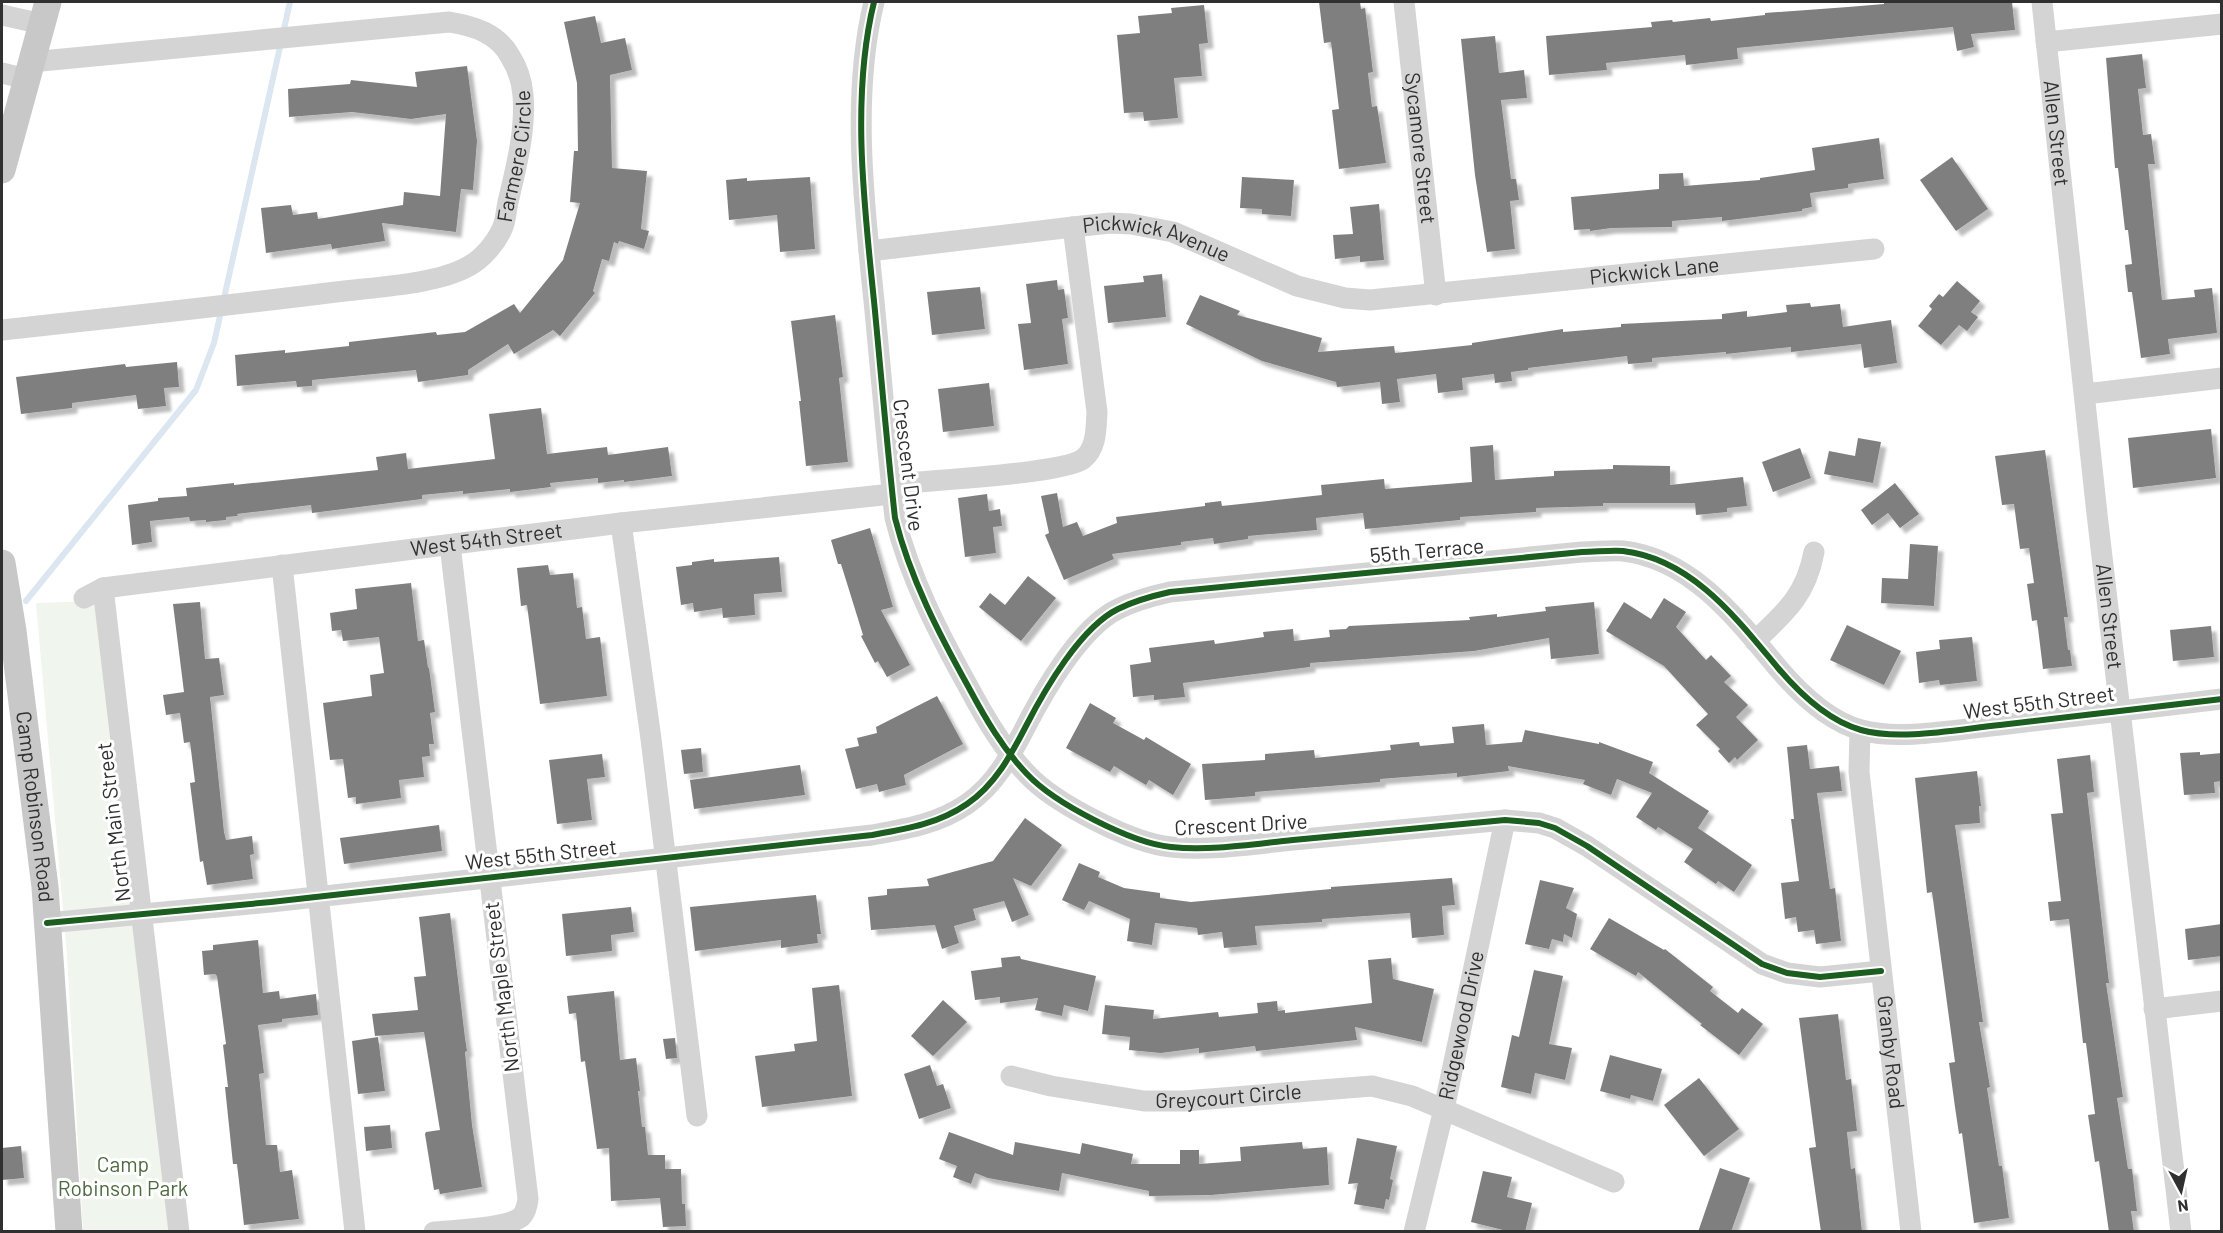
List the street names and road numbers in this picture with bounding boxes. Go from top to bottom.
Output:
street label: Sycamore Street [1401,71,1442,225]
street label: Allen Street [2039,79,2076,187]
street label: Farmere Circle [491,89,535,224]
street label: Pickwick Avenue [1081,209,1234,266]
street label: Pickwick Lane [1588,251,1720,289]
street label: Crescent Drive [889,397,930,533]
street label: West 54th Street [409,516,564,560]
street label: 55th Terrace [1369,532,1485,567]
street label: Allen Street [2092,562,2129,671]
street label: West 55th Street [1962,680,2116,723]
street label: Camp Robinson Road [12,710,60,903]
street label: North Main Street [90,741,135,903]
street label: Crescent Drive [1174,808,1308,839]
street label: West 55th Street [464,833,618,874]
street label: North Maple Street [478,900,523,1074]
street label: Ridgewood Drive [1432,948,1488,1102]
street label: Granby Road [1873,994,1911,1110]
street label: Greycourt Circle [1155,1078,1302,1112]

